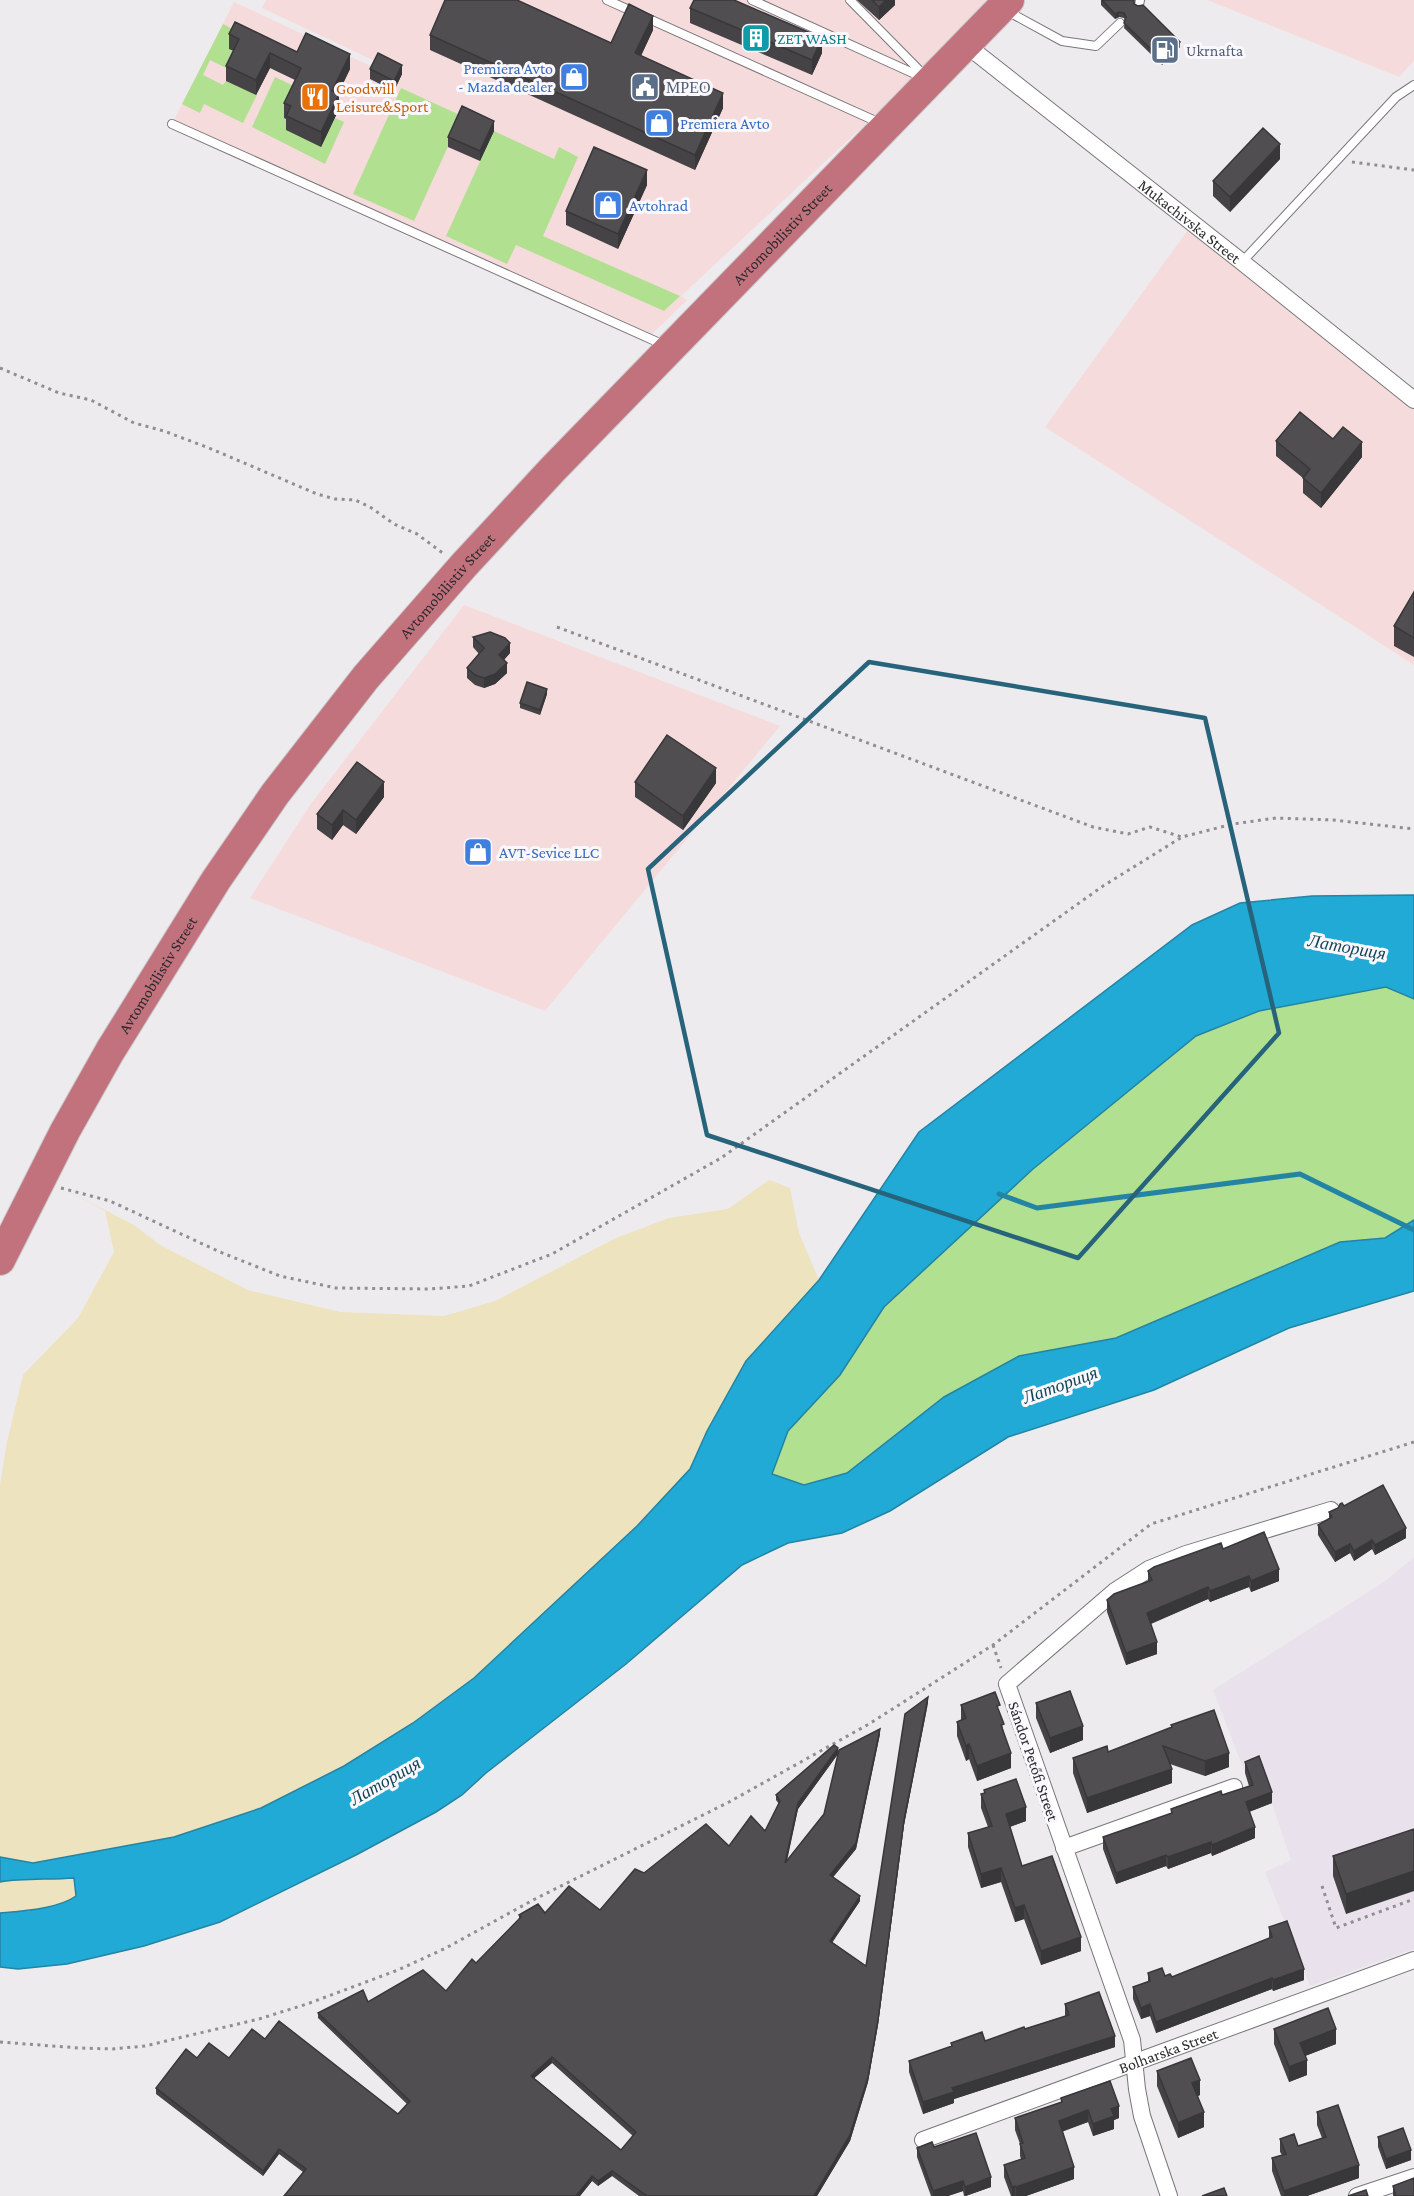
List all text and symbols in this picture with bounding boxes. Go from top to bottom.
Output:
building icon: ZET WASH [740,22,772,54]
place label: ZET WASH [777,30,847,47]
fuel station icon: Ukrnafta [1149,34,1181,66]
place label: Ukrnafta [1186,42,1244,59]
place label: Premiera Avto - Mazda dealer [458,60,553,95]
shop icon: Premiera Avto - Mazda dealer [558,61,590,93]
public building icon: МРЕО [629,71,661,103]
place label: МРЕО [666,79,710,96]
place label: Goodwill Leisure&Sport [336,80,429,116]
restaurant icon: Goodwill Leisure&Sport [299,81,331,113]
shop icon: Premiera Avto [643,107,675,139]
place label: Premiera Avto [680,115,770,132]
street label: Mukachivska Street [1135,176,1244,267]
street label: Avtomobilistiv Street [729,179,836,288]
shop icon: Avtohrad [592,189,624,221]
place label: Avtohrad [629,197,689,214]
street label: Avtomobilistiv Street [396,529,499,642]
shop icon: AVT-Sevice LLC [462,836,494,868]
place label: AVT-Sevice LLC [499,844,599,861]
street label: Avtomobilistiv Street [115,913,201,1037]
water label: Латориця [1306,930,1387,964]
water label: Латориця [1019,1362,1100,1408]
street label: Sándor Petőfi Street [1005,1699,1062,1824]
water label: Латориця [345,1753,424,1810]
street label: Bolharska Street [1116,2024,1221,2077]

